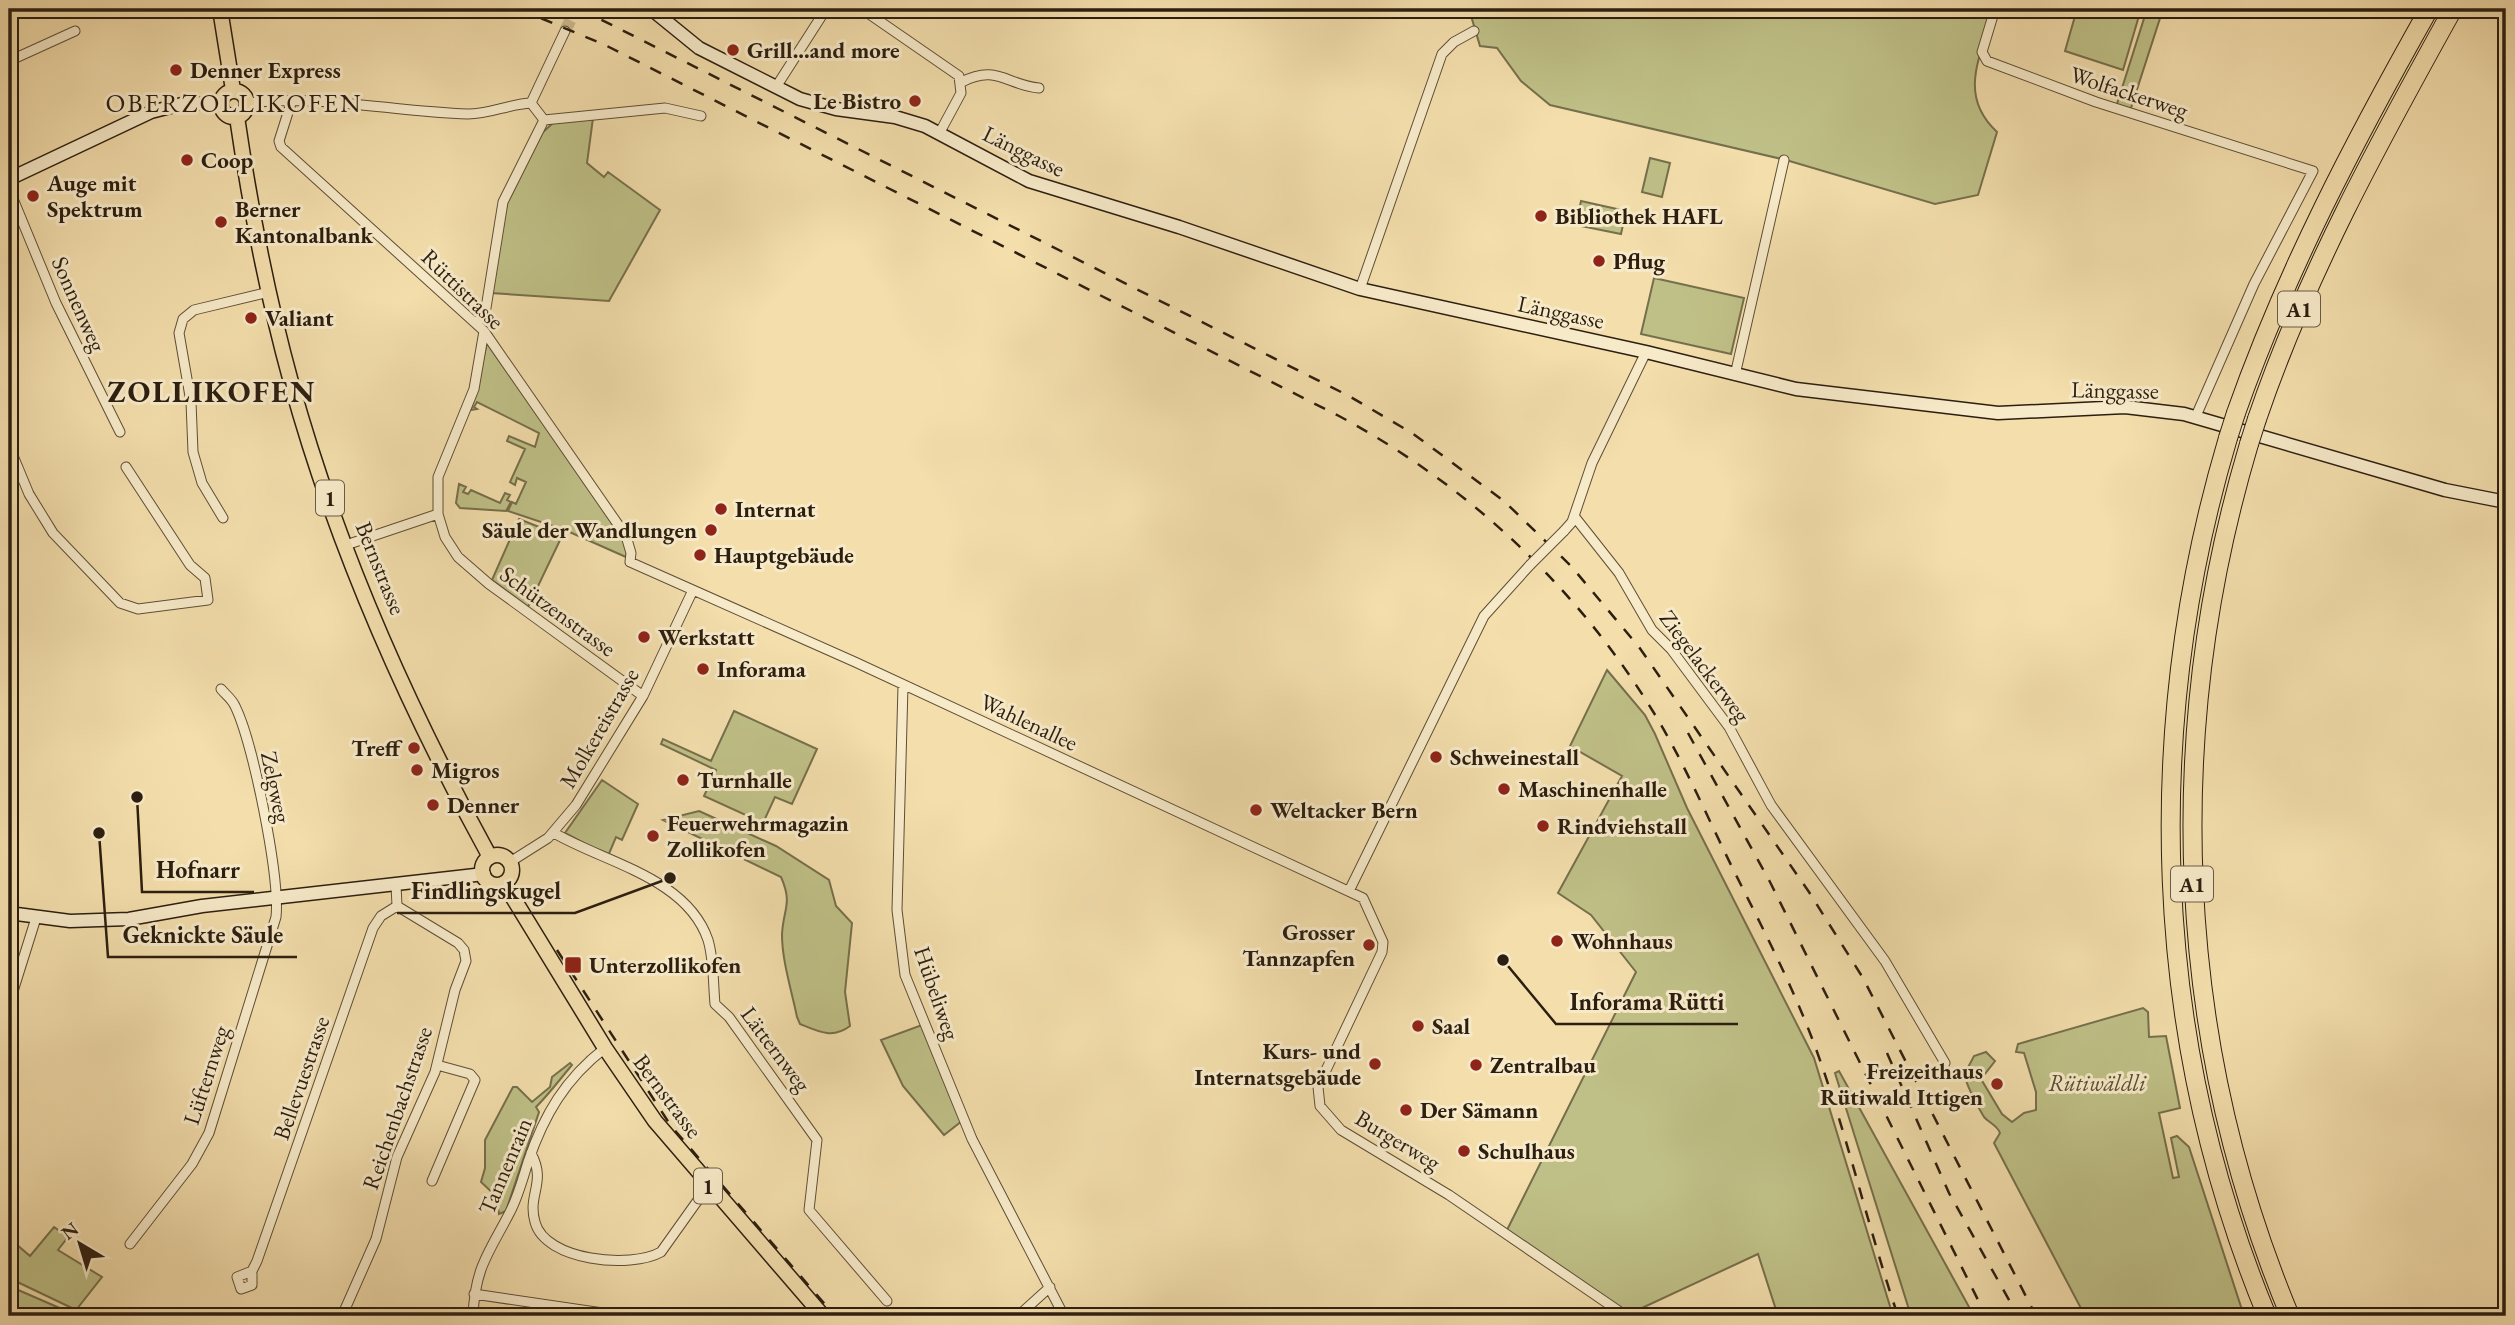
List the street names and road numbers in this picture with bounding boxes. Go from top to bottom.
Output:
street label: Wolfackerweg [2066,59,2193,125]
street label: Länggasse [978,118,1070,184]
street label: Rüttistrasse [415,242,511,336]
street label: Sonnenweg [45,252,114,357]
street label: Länggasse [1515,288,1607,336]
road number: A1 [2278,292,2320,326]
street label: Länggasse [2071,374,2159,406]
road number: 1 [316,480,344,516]
street label: Bernstrasse [349,517,413,619]
street label: Schützenstrasse [494,559,622,663]
street label: Ziegelackerweg [1653,604,1758,729]
street label: Molkereistrasse [552,662,646,794]
street label: Wahlenallee [975,686,1083,758]
street label: Zelgweg [254,748,298,827]
road number: A1 [2171,866,2213,902]
street label: Hübeliweg [907,942,967,1045]
street label: Lätternweg [734,1000,818,1099]
street label: Bellevuestrasse [266,1012,336,1144]
street label: Lüfternweg [176,1021,236,1128]
street label: Reichenbachstrasse [355,1023,439,1193]
street label: Bernstrasse [627,1048,709,1144]
street label: Burgerweg [1350,1103,1447,1178]
street label: Tannenrain [471,1113,539,1219]
road number: 1 [694,1168,722,1204]

